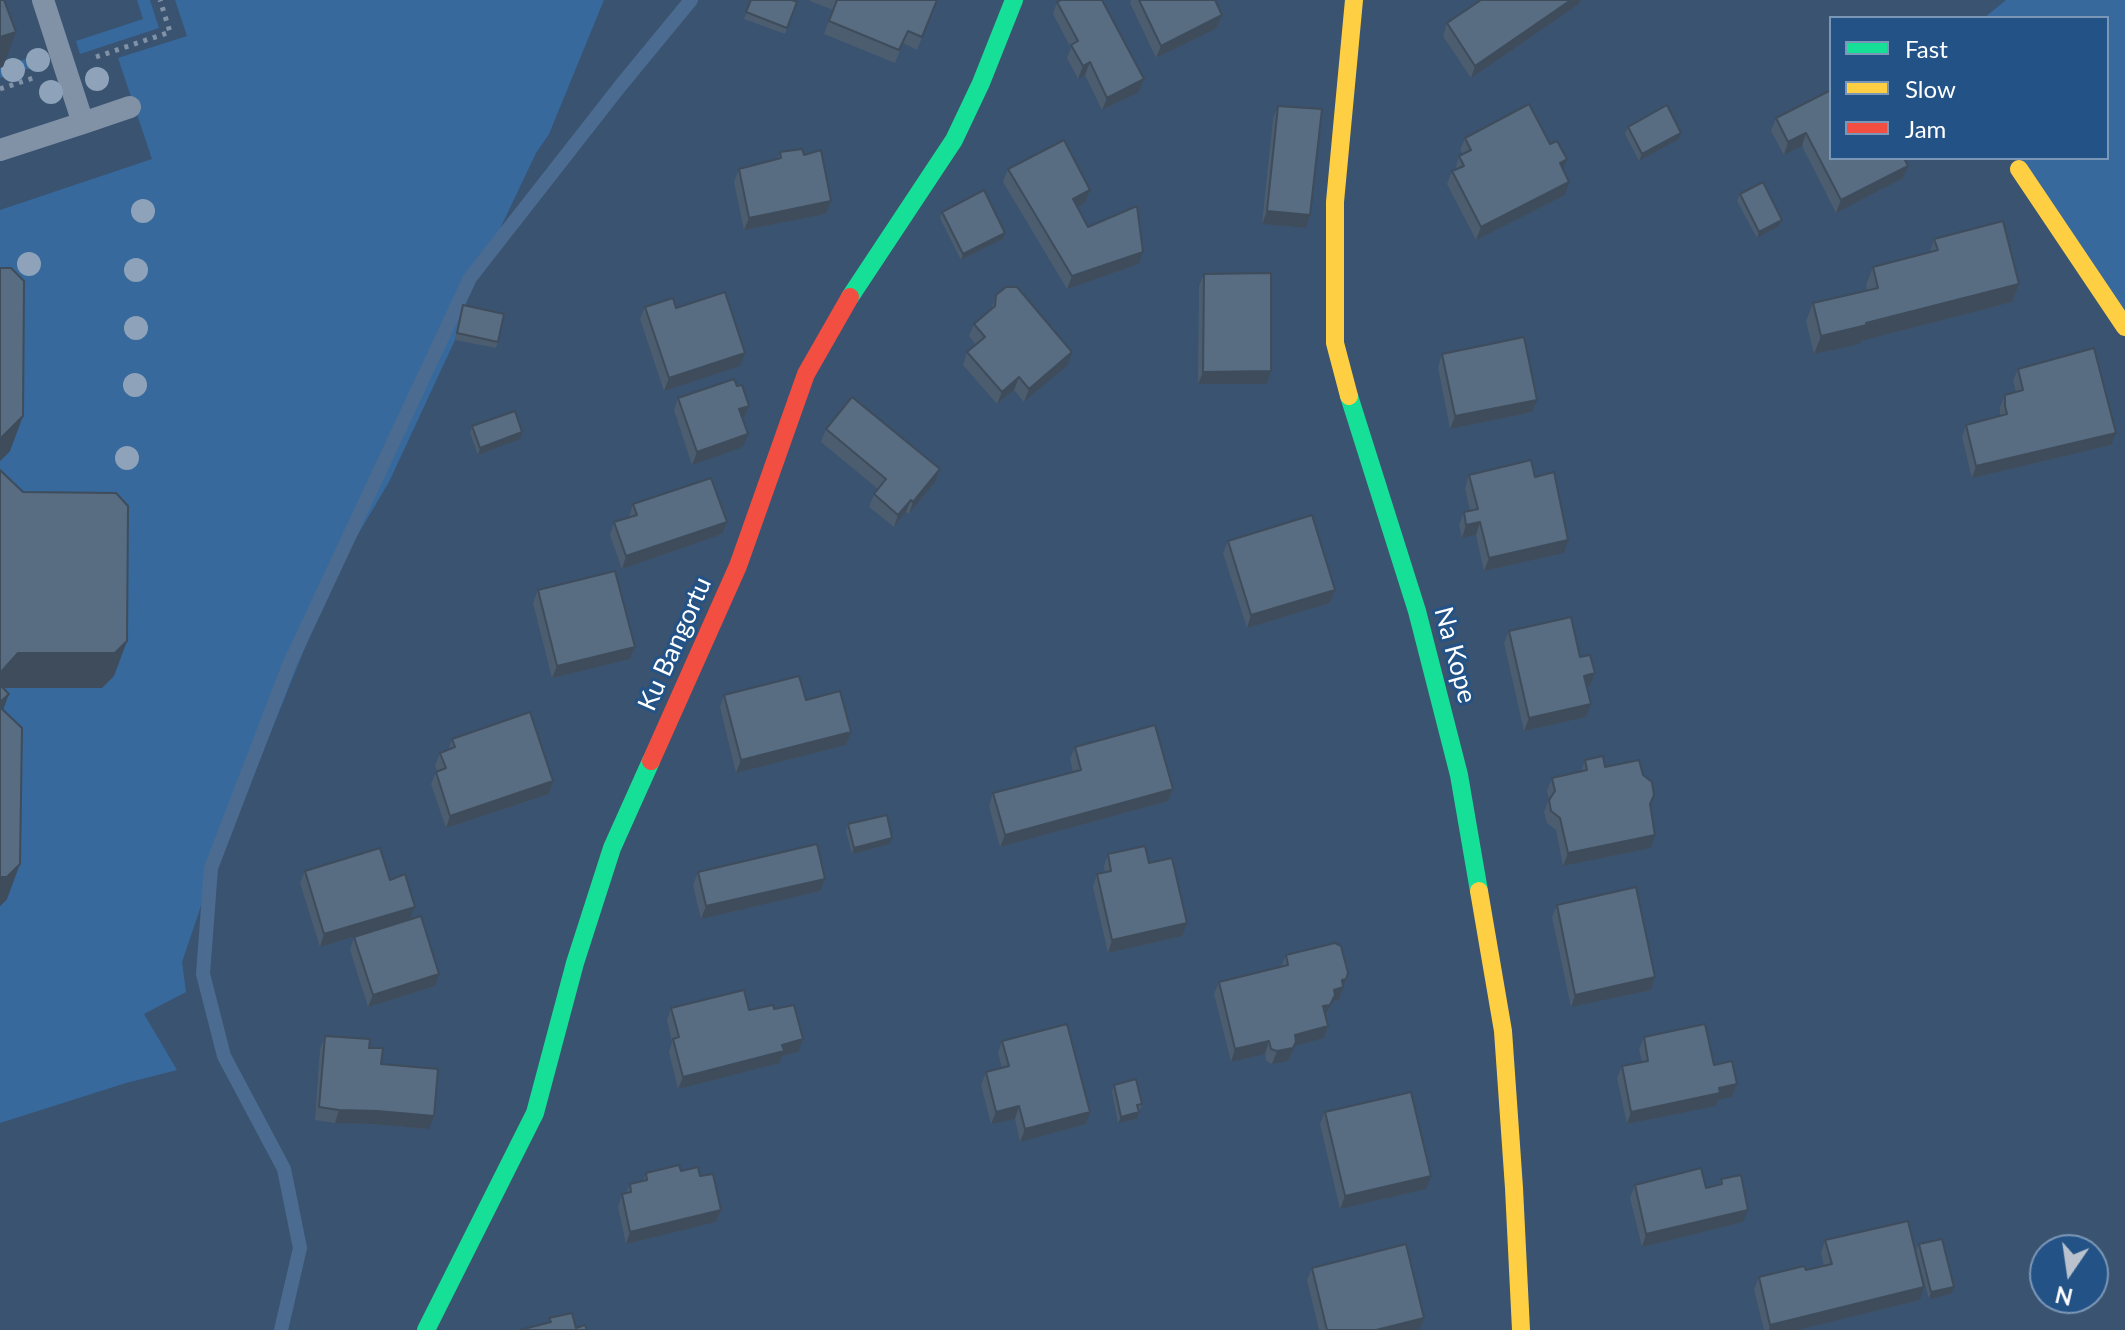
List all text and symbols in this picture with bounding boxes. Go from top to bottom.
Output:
legend [1829,16,2109,160]
text: Fast [1905,34,1948,63]
text: Slow [1905,74,1956,103]
text: Jam [1905,114,1946,143]
street label: Ku Bangortu [632,572,718,716]
street label: Na Kope [1427,603,1483,707]
north arrow [2029,1234,2109,1314]
text: N [2053,1281,2075,1311]

